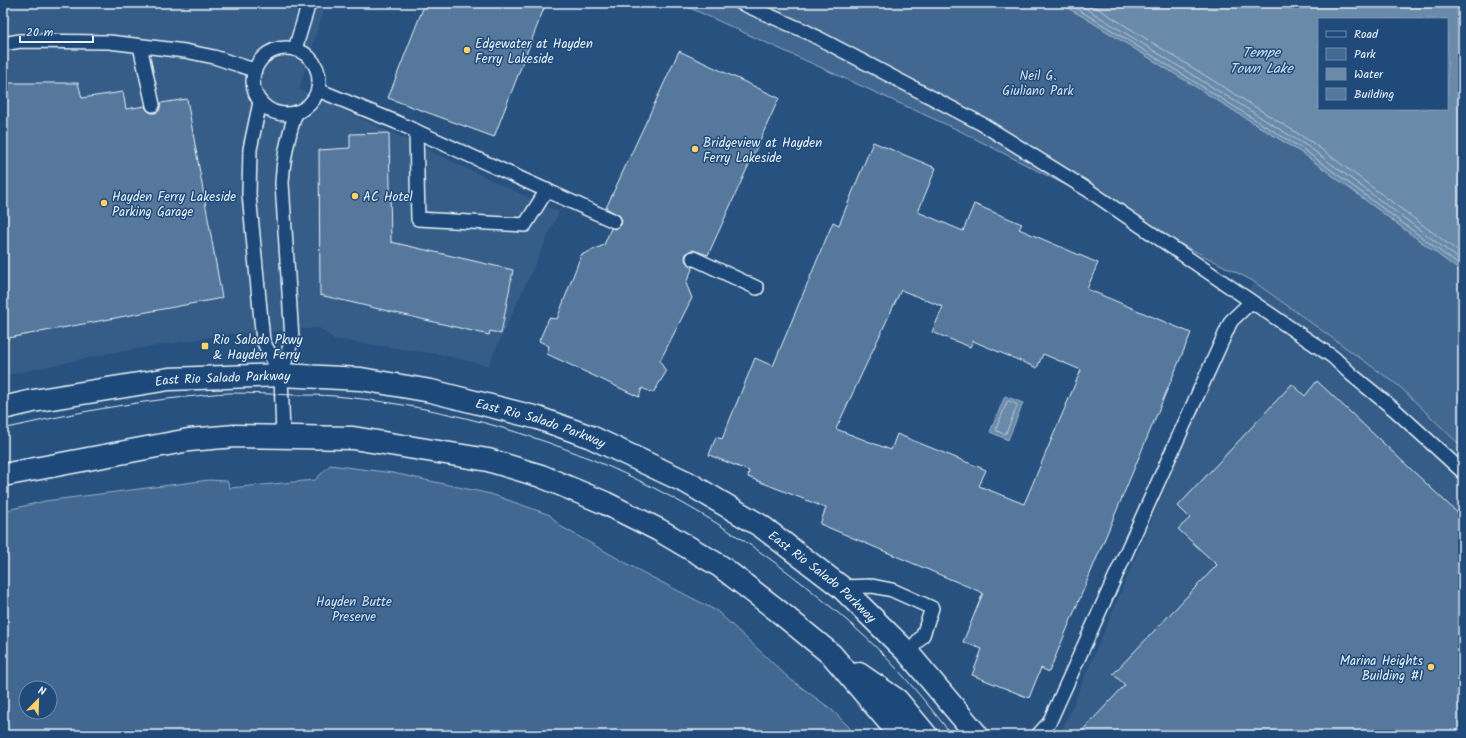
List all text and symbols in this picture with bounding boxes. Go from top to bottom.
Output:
scale bar [20,18,93,44]
legend [1318,18,1448,110]
text: 20 m [26,23,54,42]
text: Road [1354,25,1379,44]
place label: Edgewater at Hayden Ferry Lakeside [475,34,593,70]
water label: Tempe Town Lake [1229,42,1294,80]
marker: Edgewater at Hayden Ferry Lakeside [462,45,472,55]
text: Park [1354,45,1376,64]
text: Water [1354,65,1384,84]
park label: Neil G. Giuliano Park [1002,66,1075,102]
text: Building [1354,85,1394,104]
place label: Bridgeview at Hayden Ferry Lakeside [703,133,822,169]
marker: Bridgeview at Hayden Ferry Lakeside [690,144,700,154]
place label: Hayden Ferry Lakeside Parking Garage [112,187,236,223]
place label: AC Hotel [363,187,413,208]
marker: AC Hotel [350,191,360,201]
marker: Hayden Ferry Lakeside Parking Garage [99,198,109,208]
place label: Rio Salado Pkwy & Hayden Ferry [213,330,304,366]
marker: Rio Salado Pkwy & Hayden Ferry [200,341,210,351]
street label: East Rio Salado Parkway [153,366,292,393]
street label: East Rio Salado Parkway [473,394,610,455]
street label: East Rio Salado Parkway [763,526,881,629]
park label: Hayden Butte Preserve [316,592,392,628]
place label: Marina Heights Building #1 [1340,651,1423,687]
marker: Marina Heights Building #1 [1426,662,1436,672]
north arrow [18,680,58,720]
text: N [35,682,48,701]

